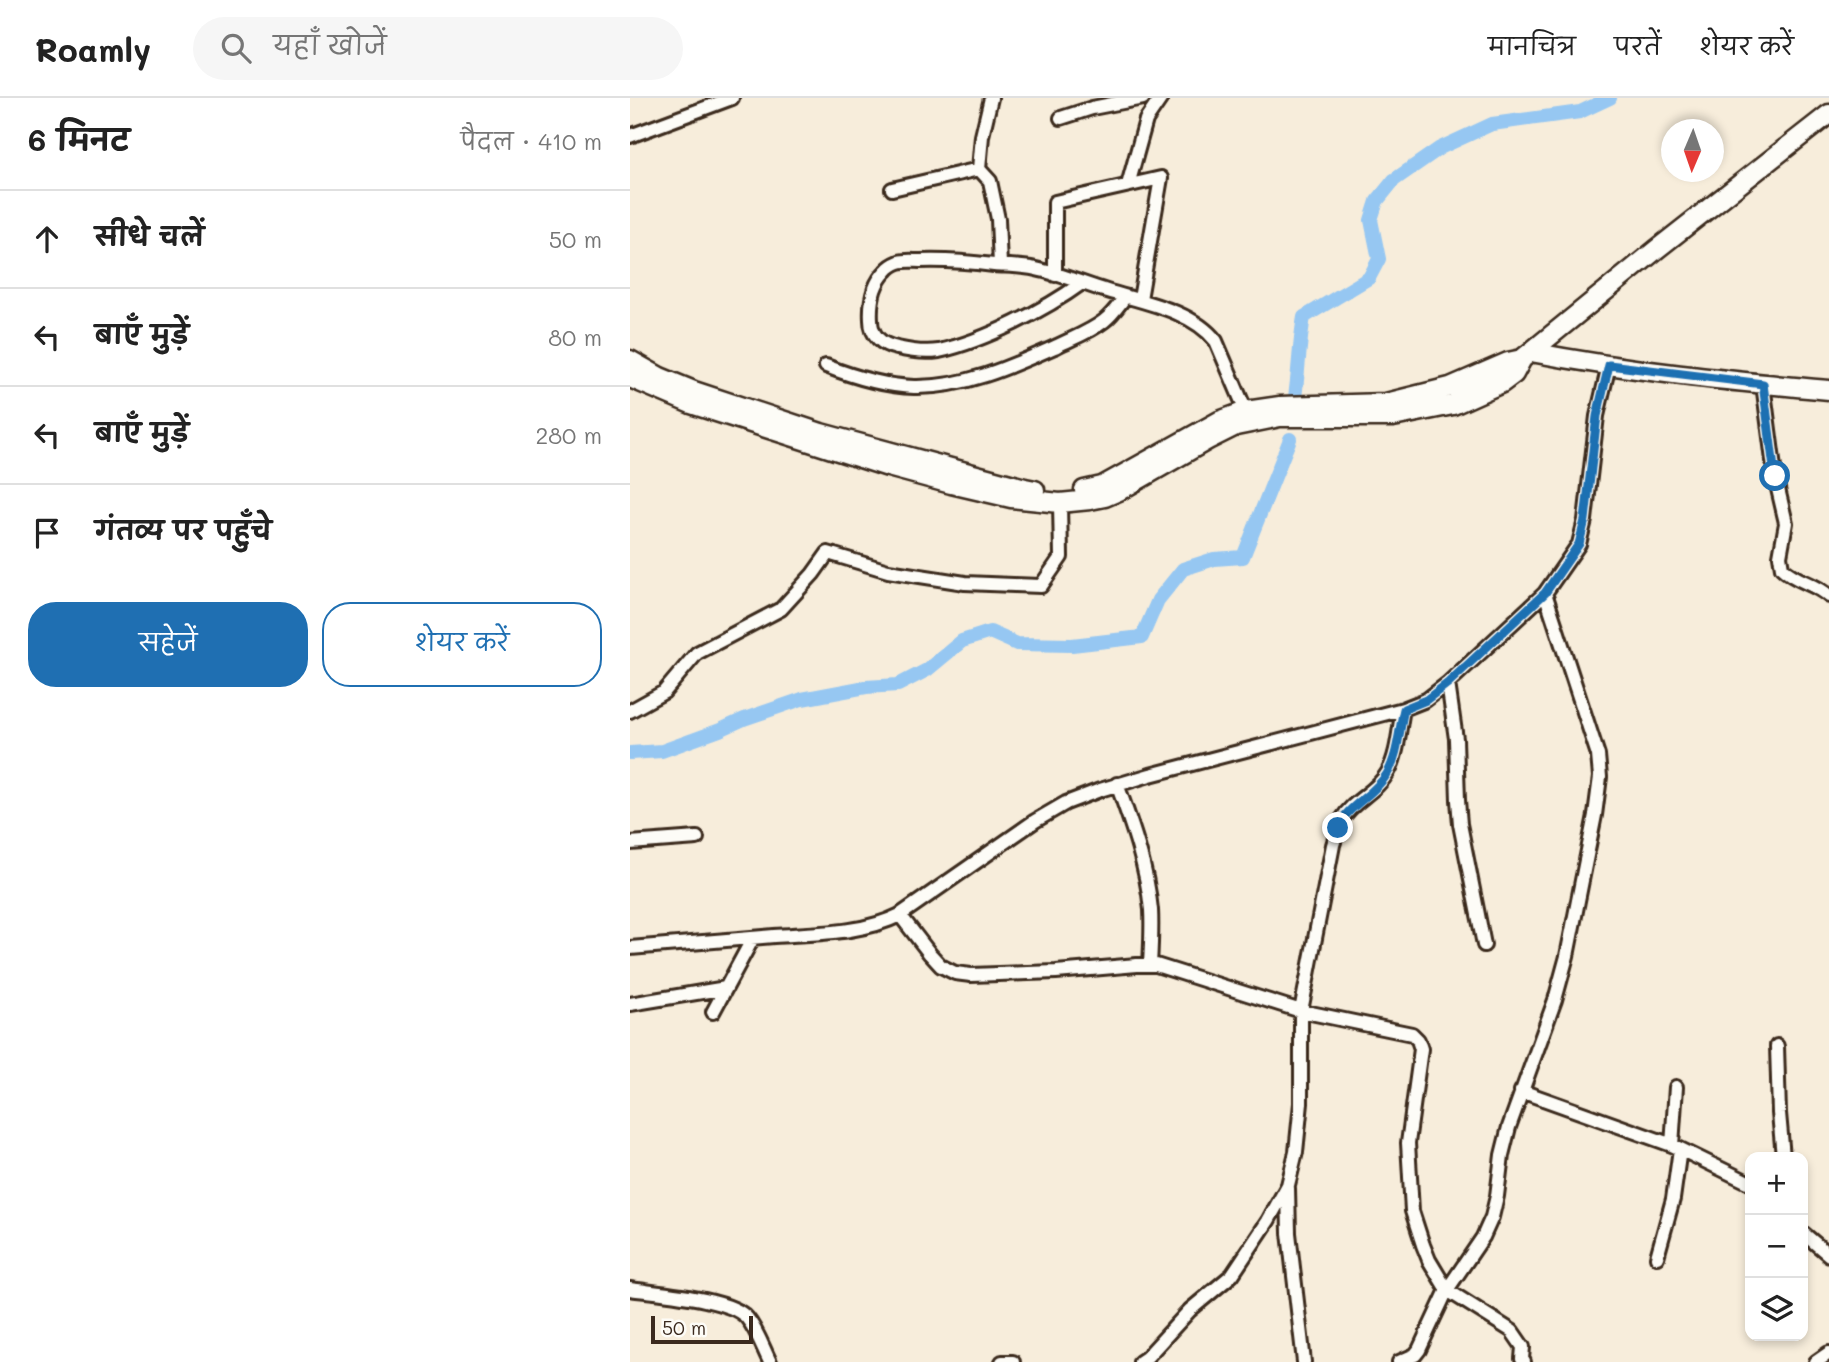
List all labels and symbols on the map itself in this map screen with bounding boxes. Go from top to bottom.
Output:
north arrow [1661,119,1724,182]
route start [1759,460,1790,491]
route end [1322,812,1353,843]
scale bar [651,1313,752,1345]

